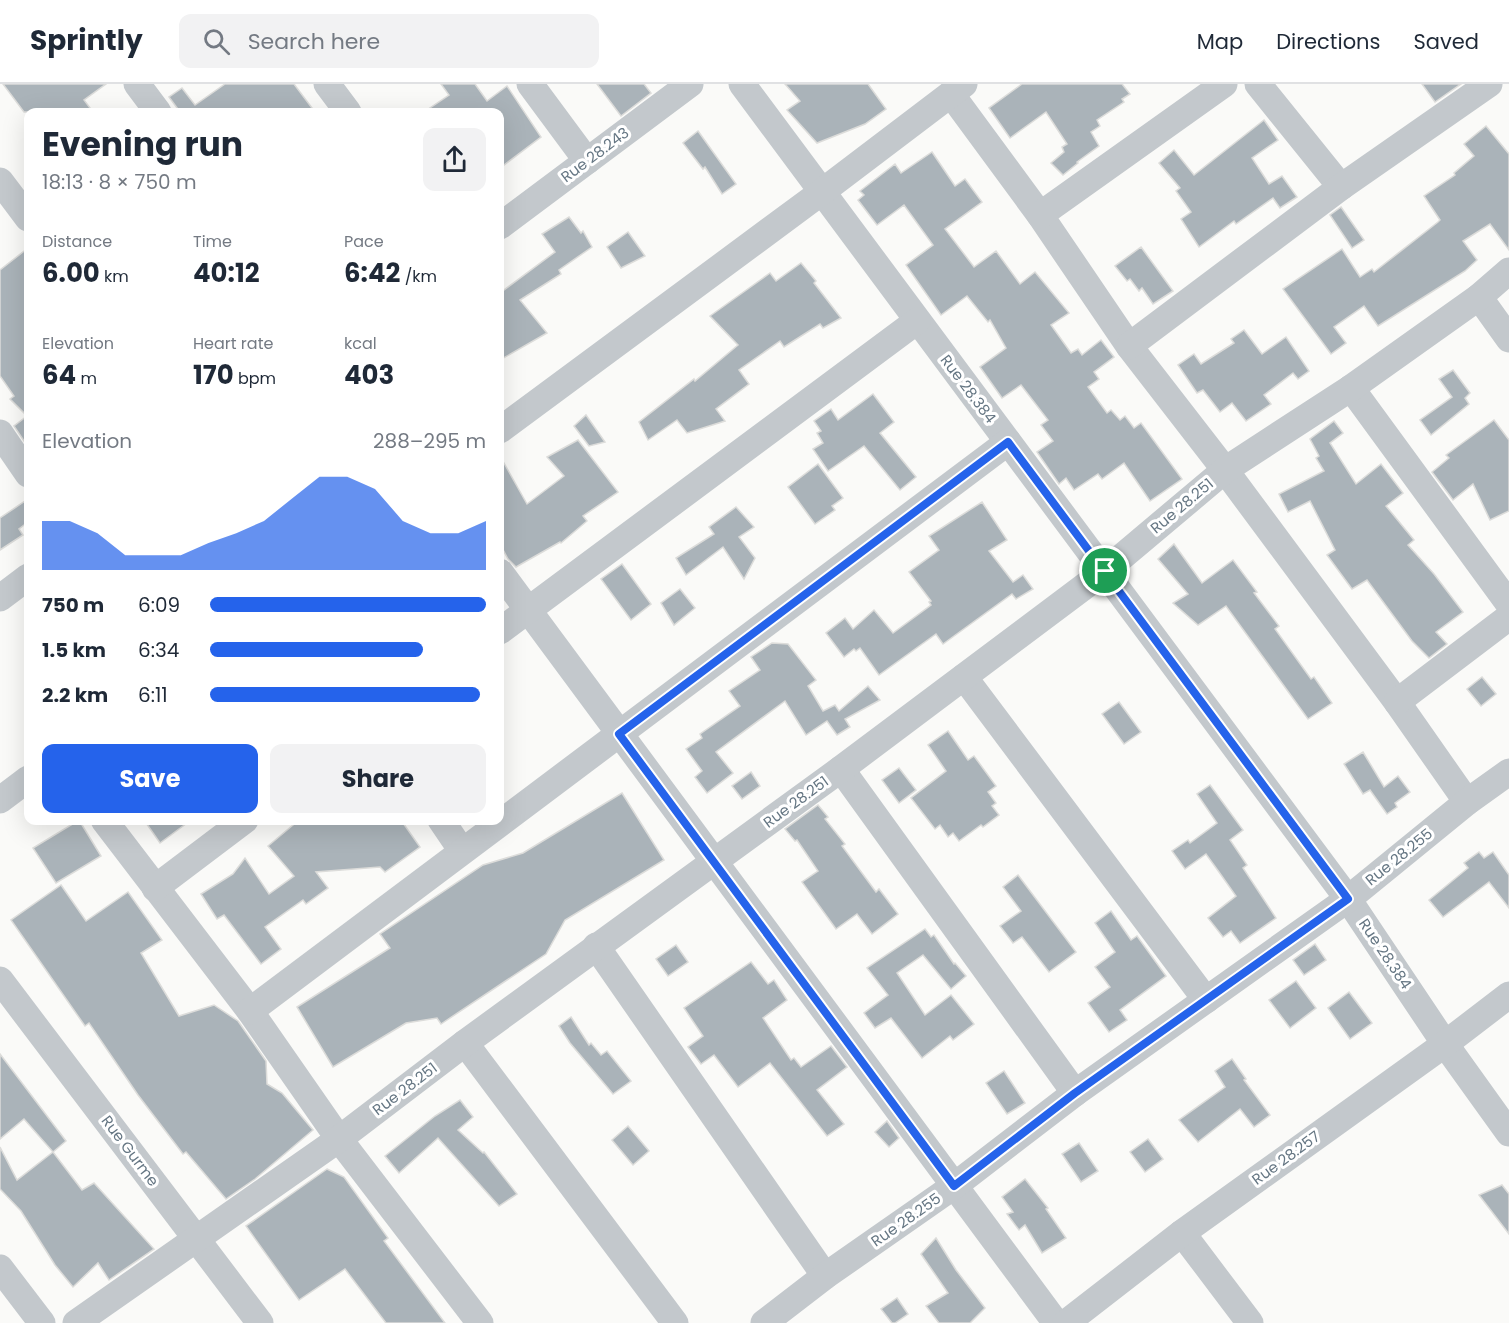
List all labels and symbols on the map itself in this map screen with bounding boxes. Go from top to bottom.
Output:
street label: Rue 28.243 [556,122,633,187]
street label: Rue 28.384 [936,350,1001,427]
street label: Rue 28.251 [1146,473,1218,538]
pin [1079,545,1130,596]
street label: Rue 28.251 [759,771,833,832]
street label: Rue 28.255 [1361,823,1437,890]
street label: Rue 28.384 [1354,914,1417,993]
street label: Rue 28.251 [368,1057,441,1120]
street label: Rue Gurme [97,1111,164,1190]
street label: Rue 28.257 [1247,1126,1324,1189]
street label: Rue 28.255 [867,1188,945,1251]

